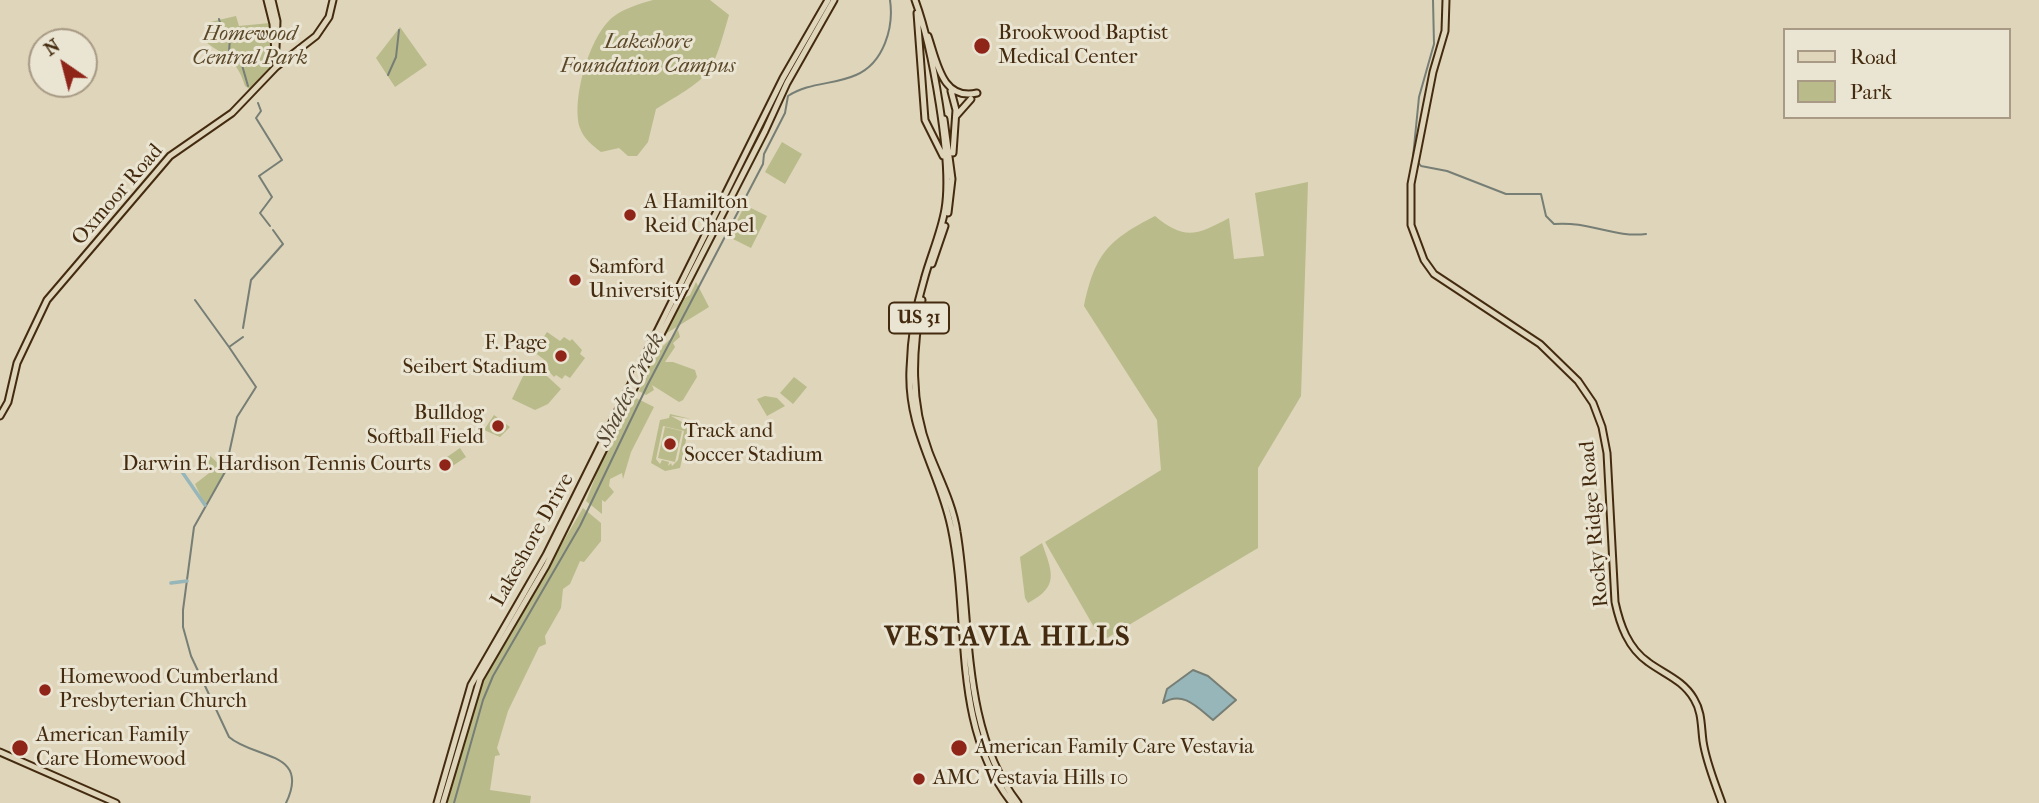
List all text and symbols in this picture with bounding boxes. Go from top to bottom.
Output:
place label: Brookwood Baptist Medical Center [998,21,1169,71]
park label: Homewood Central Park [192,22,308,72]
north arrow [28,28,98,98]
legend [1784,28,2011,119]
park label: Lakeshore Foundation Campus [561,30,735,80]
text: N [40,34,64,61]
marker: Brookwood Baptist Medical Center [972,36,992,56]
text: Road [1850,45,1897,69]
text: Park [1850,80,1892,104]
street label: Oxmoor Road [67,139,169,251]
place label: A Hamilton Reid Chapel [644,190,754,240]
marker: A Hamilton Reid Chapel [622,207,638,223]
place label: Samford University [589,255,685,305]
marker: Samford University [567,272,583,288]
road number: US 31 [889,302,949,334]
water label: Shades Creek [590,328,672,452]
place label: F. Page Seibert Stadium [402,331,547,381]
marker: F. Page Seibert Stadium [553,348,569,364]
place label: Bulldog Softball Field [367,401,484,451]
marker: Bulldog Softball Field [490,418,506,434]
place label: Track and Soccer Stadium [684,419,823,469]
marker: Track and Soccer Stadium [662,436,678,452]
street label: Rocky Ridge Road [1575,440,1615,608]
place label: Darwin E. Hardison Tennis Courts [122,452,431,478]
marker: Darwin E. Hardison Tennis Courts [437,457,453,473]
street label: Lakeshore Drive [486,469,580,611]
district label: VESTAVIA HILLS [886,621,1130,655]
place label: Homewood Cumberland Presbyterian Church [59,665,279,715]
marker: Homewood Cumberland Presbyterian Church [37,682,53,698]
place label: American Family Care Homewood [36,723,189,773]
place label: American Family Care Vestavia [975,735,1254,761]
marker: American Family Care Homewood [10,738,30,758]
marker: American Family Care Vestavia [949,738,969,758]
place label: AMC Vestavia Hills 10 [933,766,1128,792]
marker: AMC Vestavia Hills 10 [911,771,927,787]

